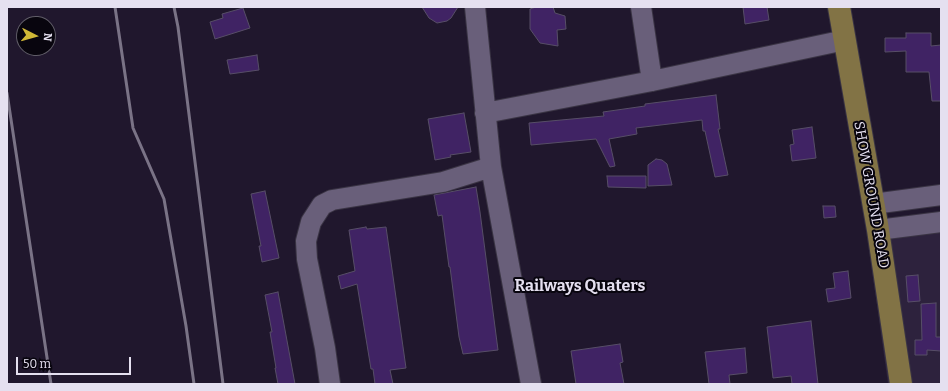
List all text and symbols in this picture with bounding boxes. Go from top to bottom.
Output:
north arrow [16,16,56,56]
text: N [41,32,54,42]
street label: SHOW GROUND ROAD [850,120,892,270]
district label: Railways Quaters [515,277,645,297]
scale bar [18,349,133,375]
text: 50 m [23,357,51,371]

